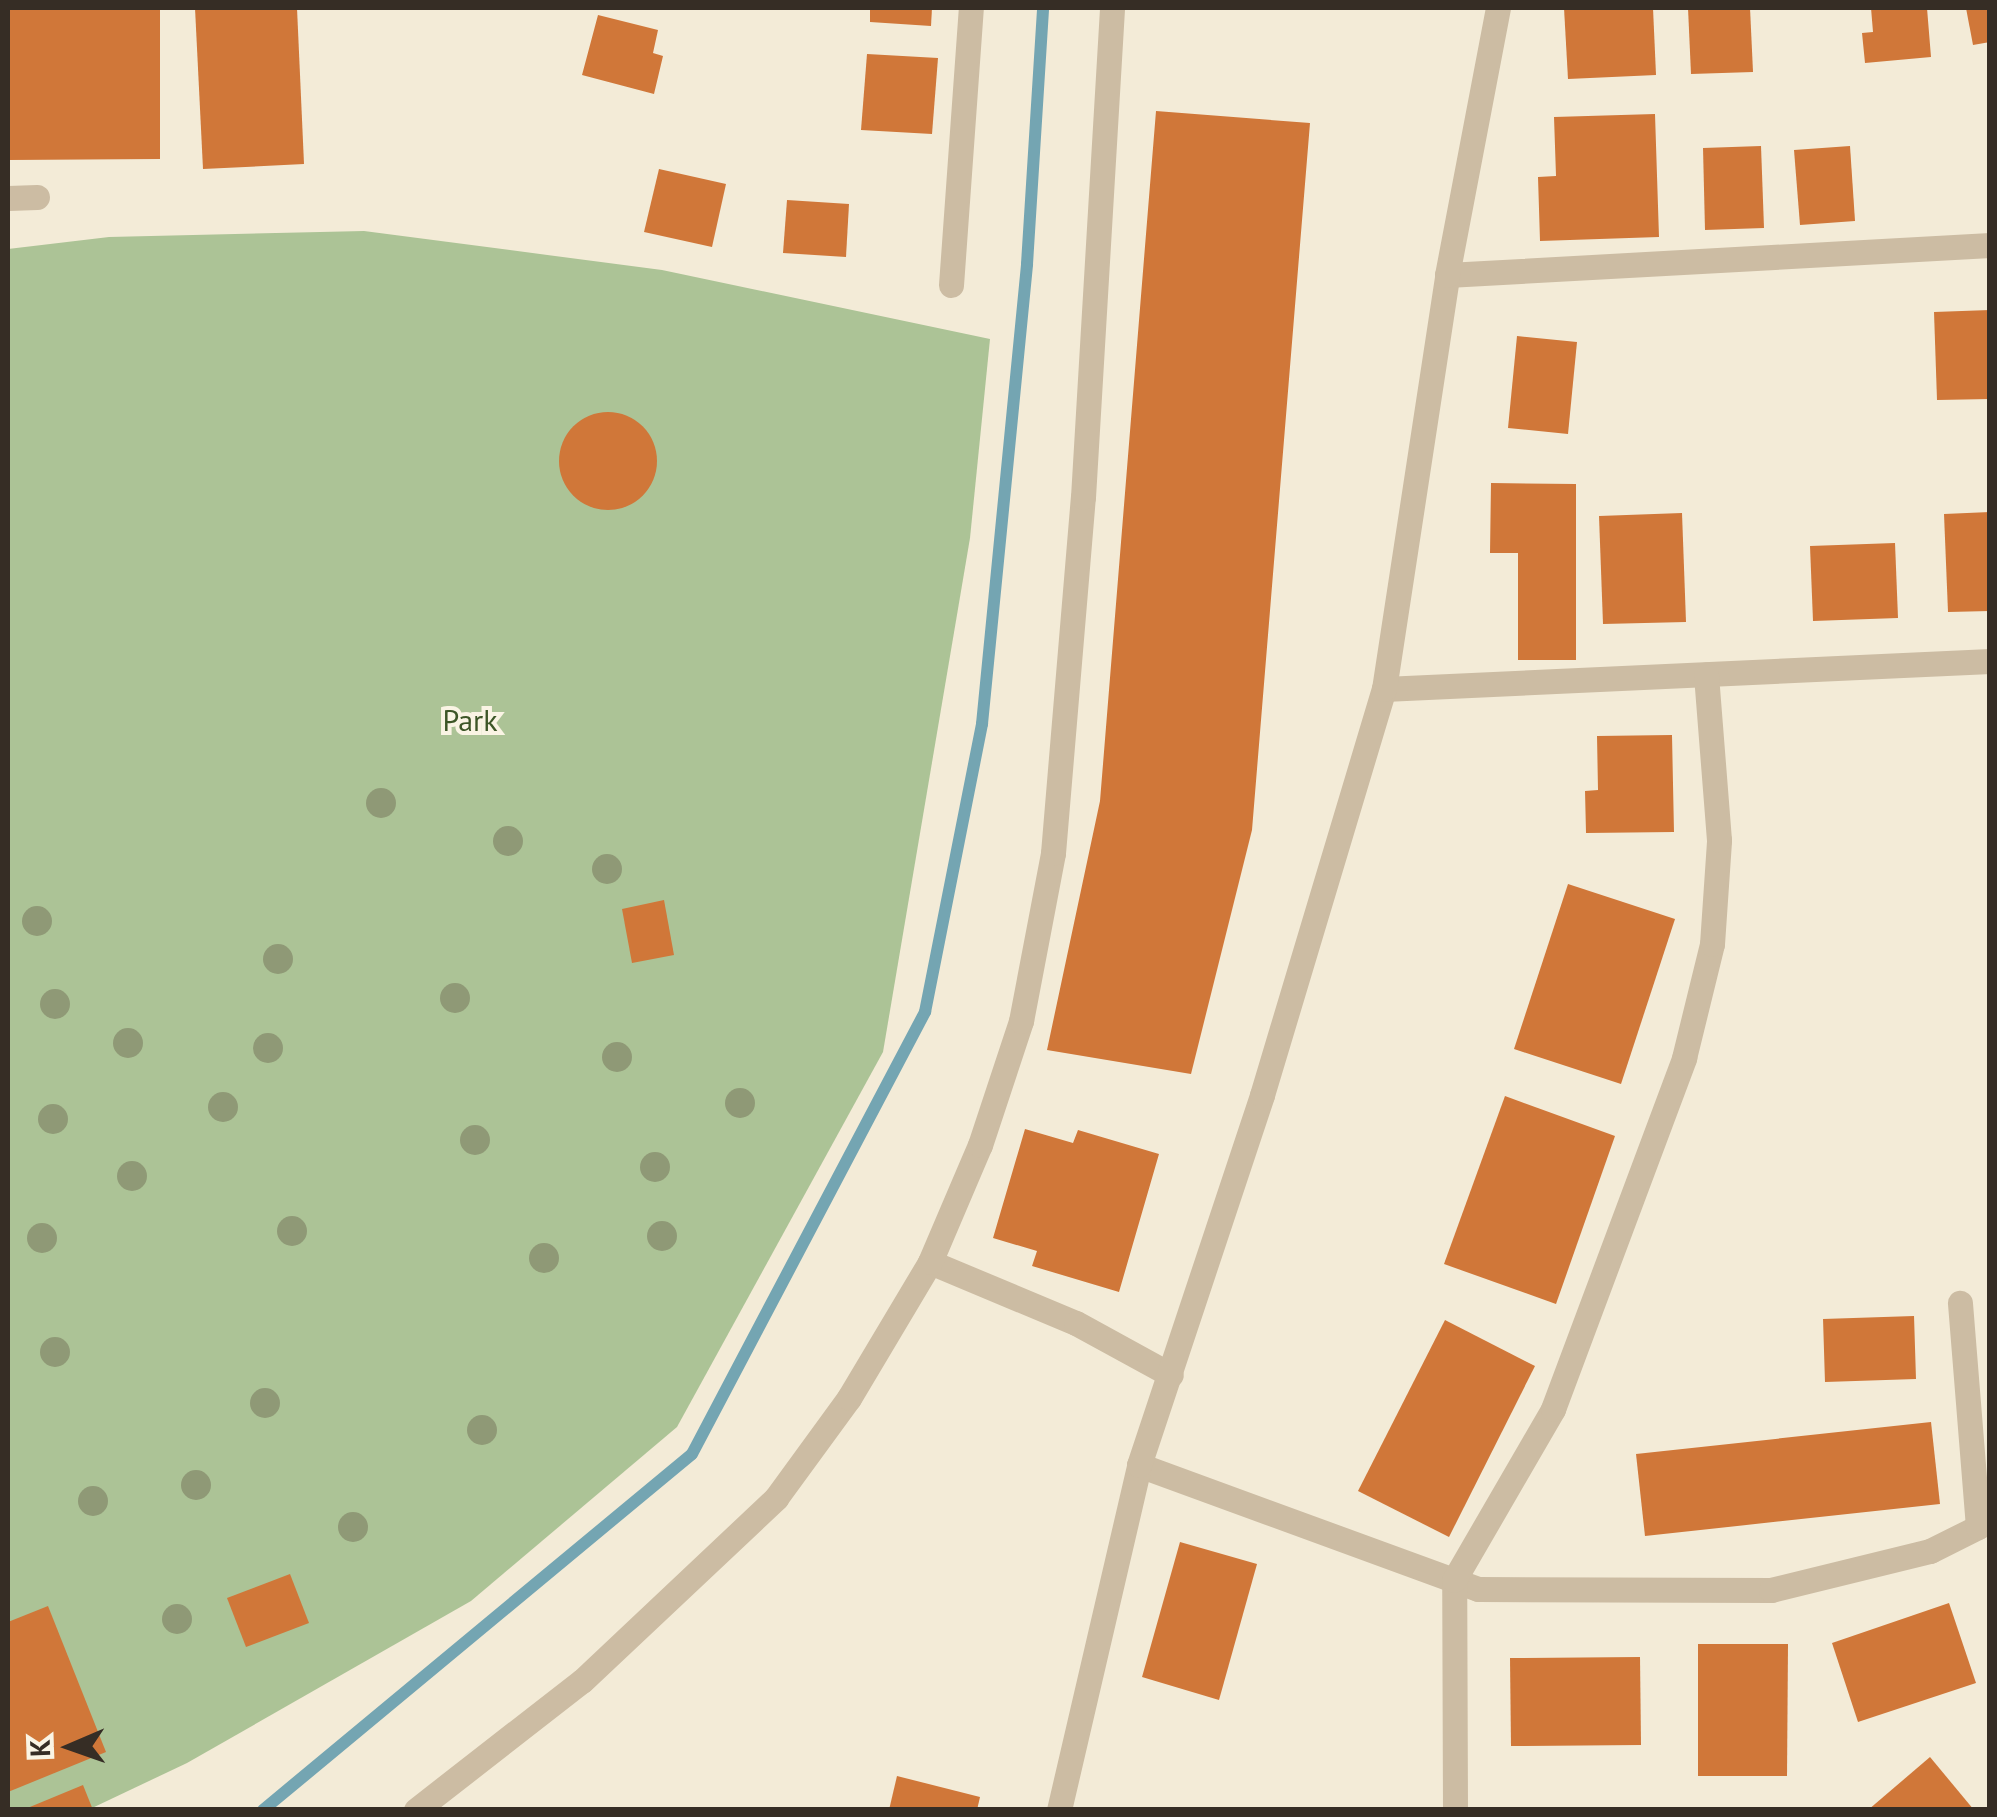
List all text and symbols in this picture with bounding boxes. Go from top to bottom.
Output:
park label: Park [442,702,498,738]
north arrow [20,1697,120,1797]
text: K [21,1739,58,1757]

